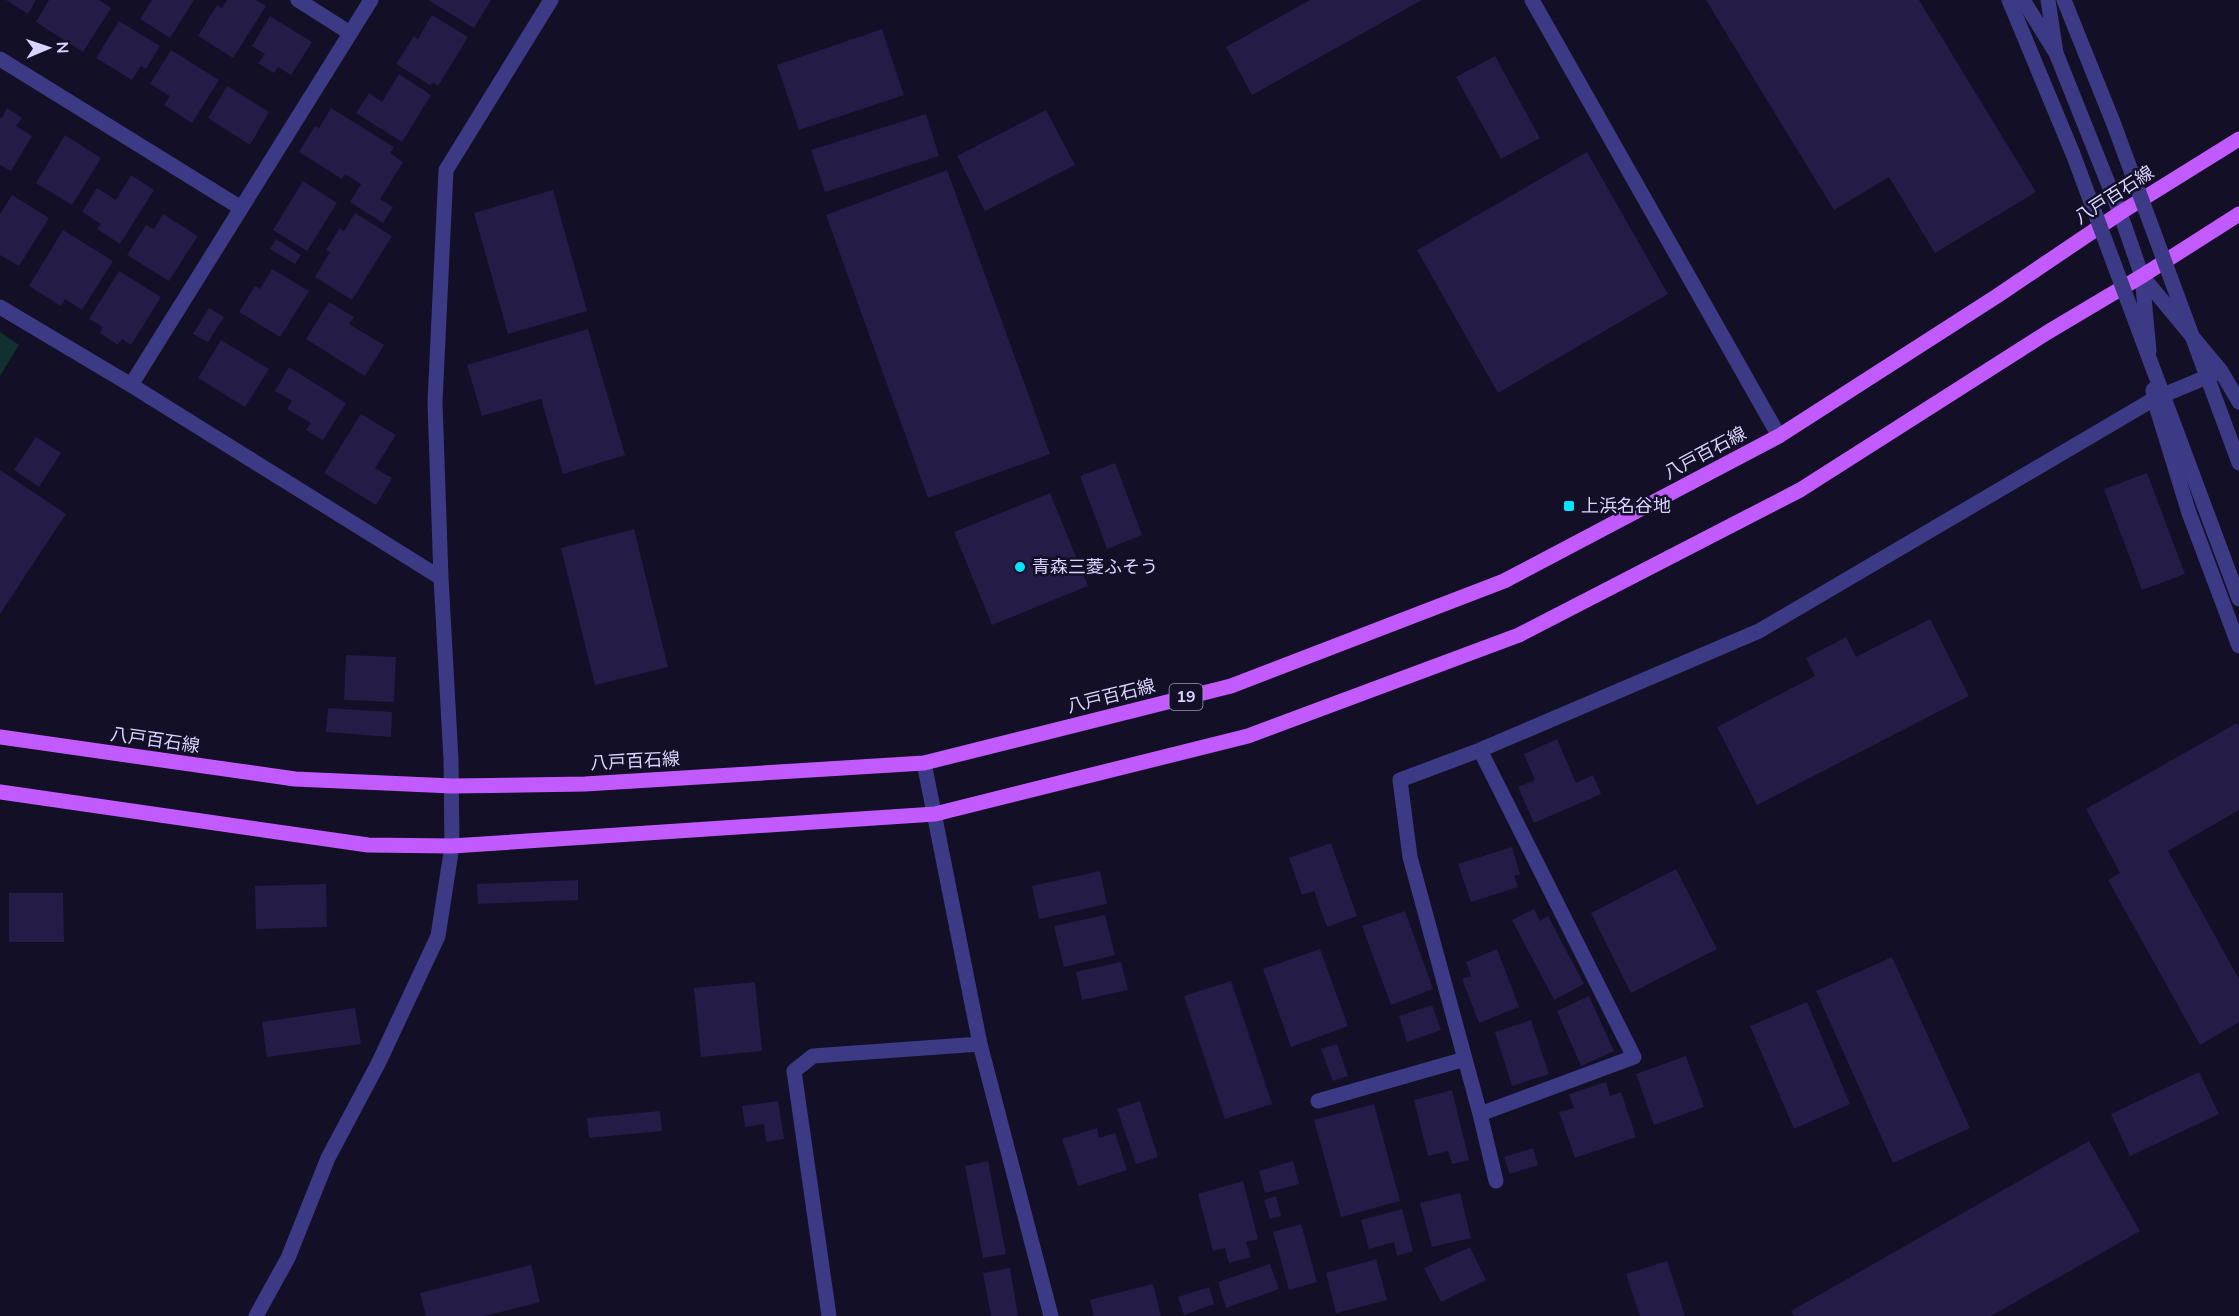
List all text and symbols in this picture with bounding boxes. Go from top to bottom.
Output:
north arrow [18,18,78,78]
text: N [51,41,73,54]
street label: 八戸百石線 [2070,160,2158,230]
street label: 八戸百石線 [1660,421,1750,485]
place label: 上浜名谷地 [1581,494,1671,518]
marker: 上浜名谷地 [1562,499,1576,513]
place label: 青森三菱ふそう [1032,555,1158,579]
marker: 青森三菱ふそう [1013,560,1027,574]
street label: 八戸百石線 [1064,673,1158,719]
road number: 19 [1170,684,1202,710]
street label: 八戸百石線 [109,722,201,758]
street label: 八戸百石線 [589,747,681,775]

